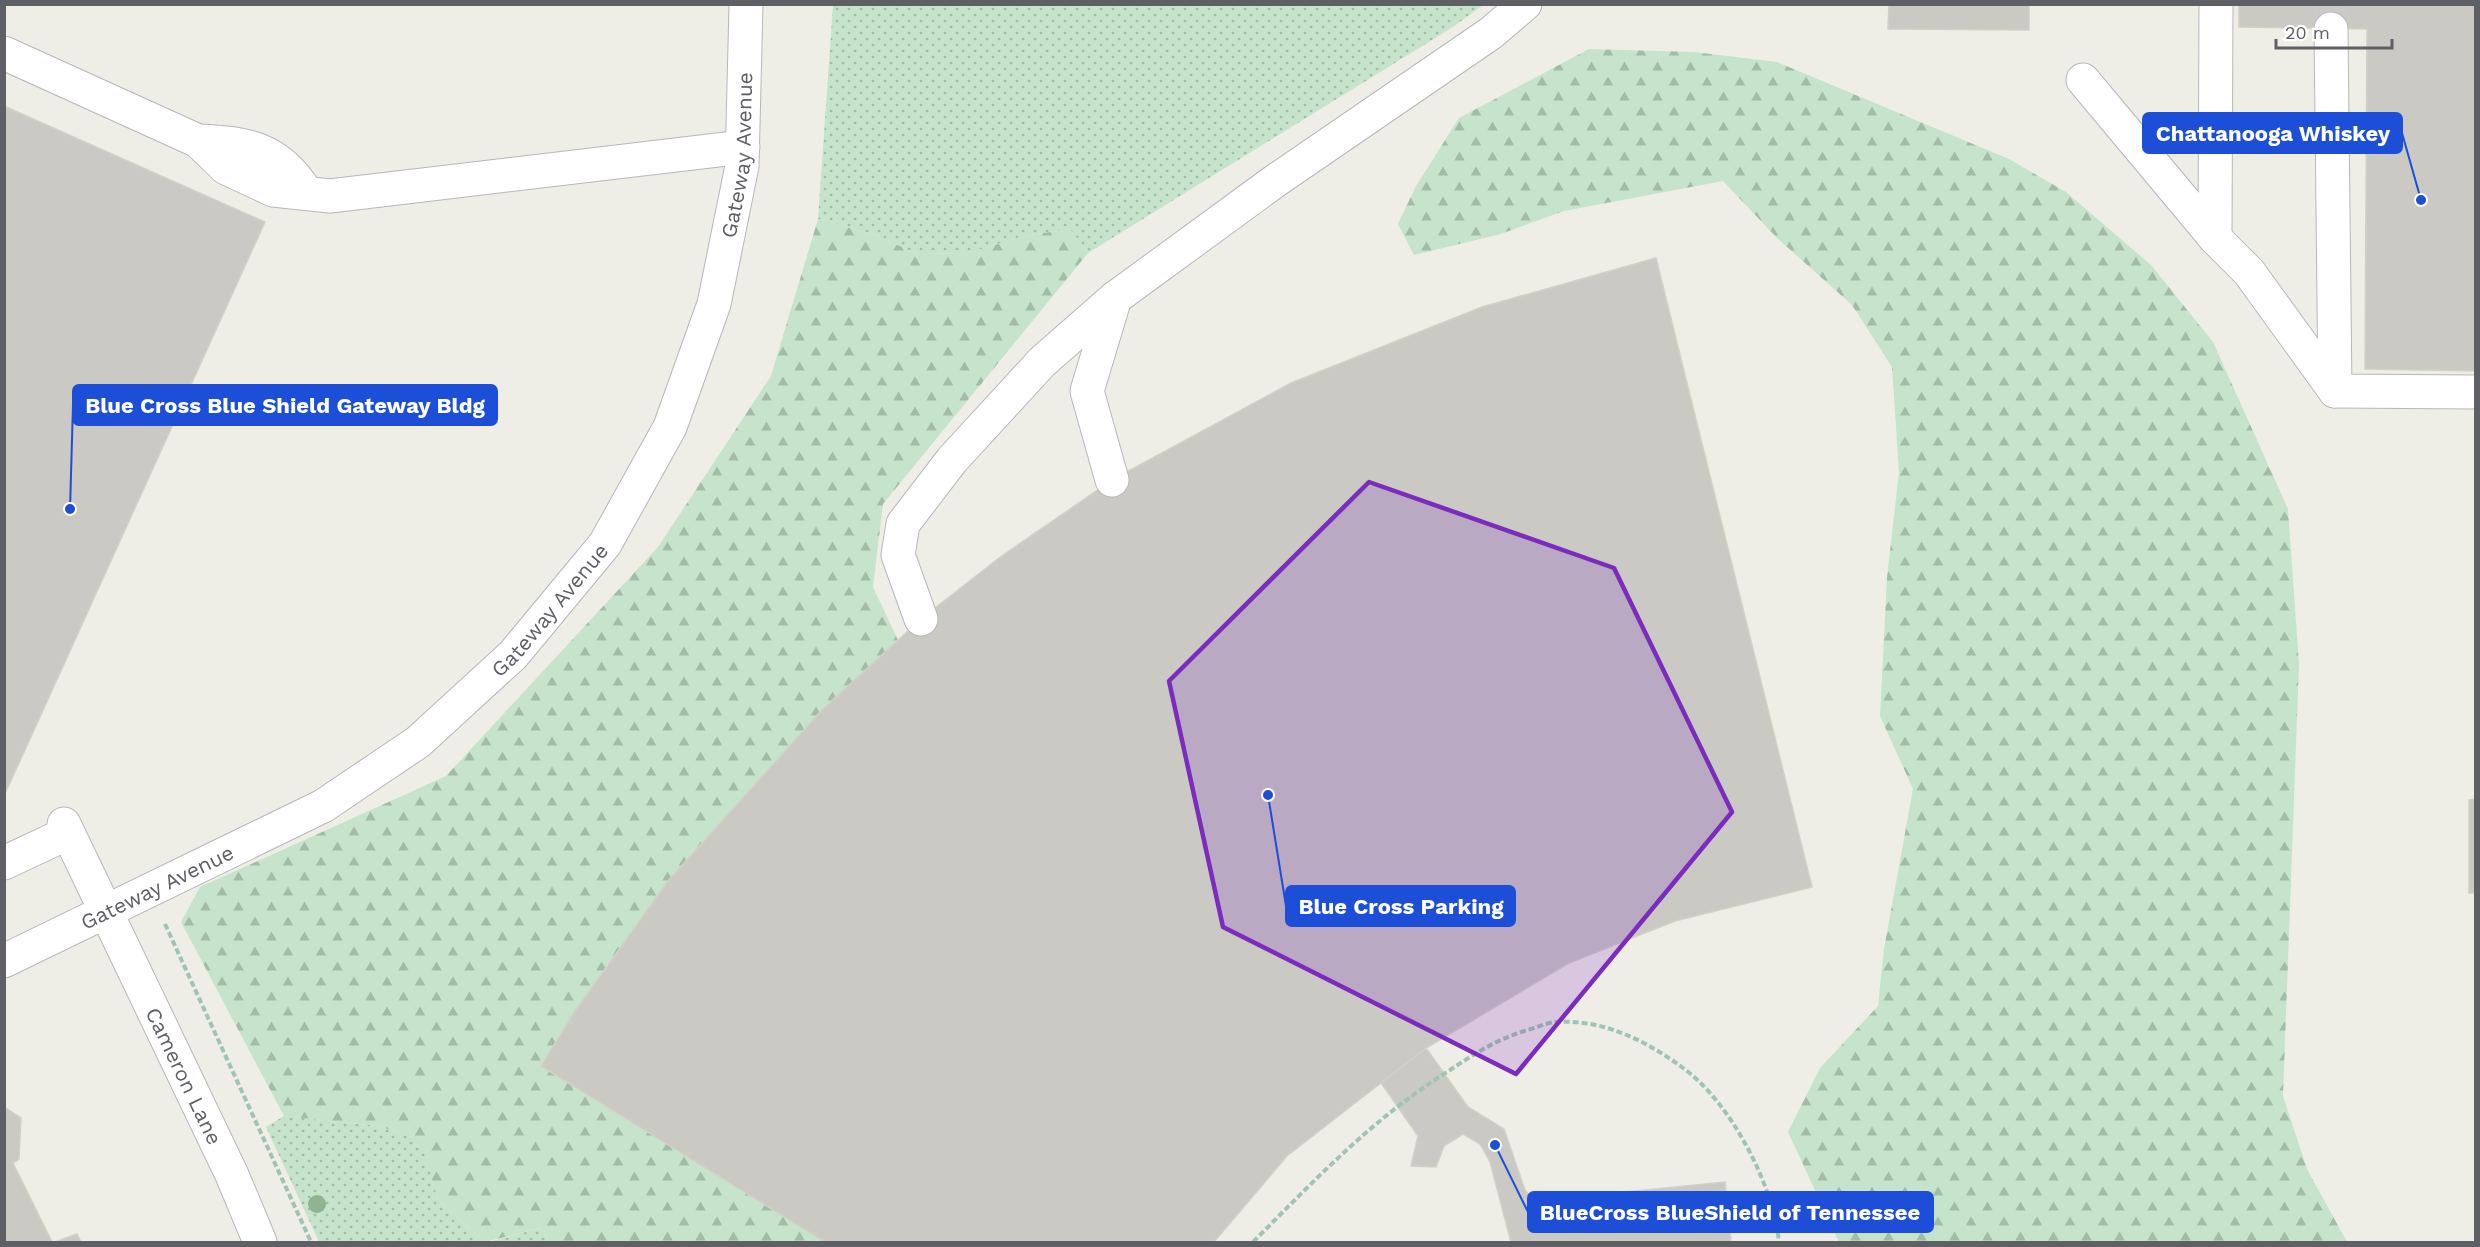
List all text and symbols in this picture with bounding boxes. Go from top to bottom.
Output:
scale bar [2276,12,2392,50]
text: 20 m [2285,22,2330,43]
street label: Gateway Avenue [715,72,757,240]
callout: Chattanooga Whiskey [2143,113,2402,153]
text: Chattanooga Whiskey [2156,121,2391,146]
callout: Blue Cross Blue Shield Gateway Bldg [73,385,497,425]
text: Blue Cross Blue Shield Gateway Bldg [85,393,486,418]
street label: Gateway Avenue [486,538,613,681]
street label: Gateway Avenue [76,839,237,934]
callout: Blue Cross Parking [1286,886,1515,926]
text: Blue Cross Parking [1298,894,1504,919]
street label: Cameron Lane [141,1003,228,1148]
callout: BlueCross BlueShield of Tennessee [1528,1192,1933,1232]
text: BlueCross BlueShield of Tennessee [1540,1200,1920,1225]

